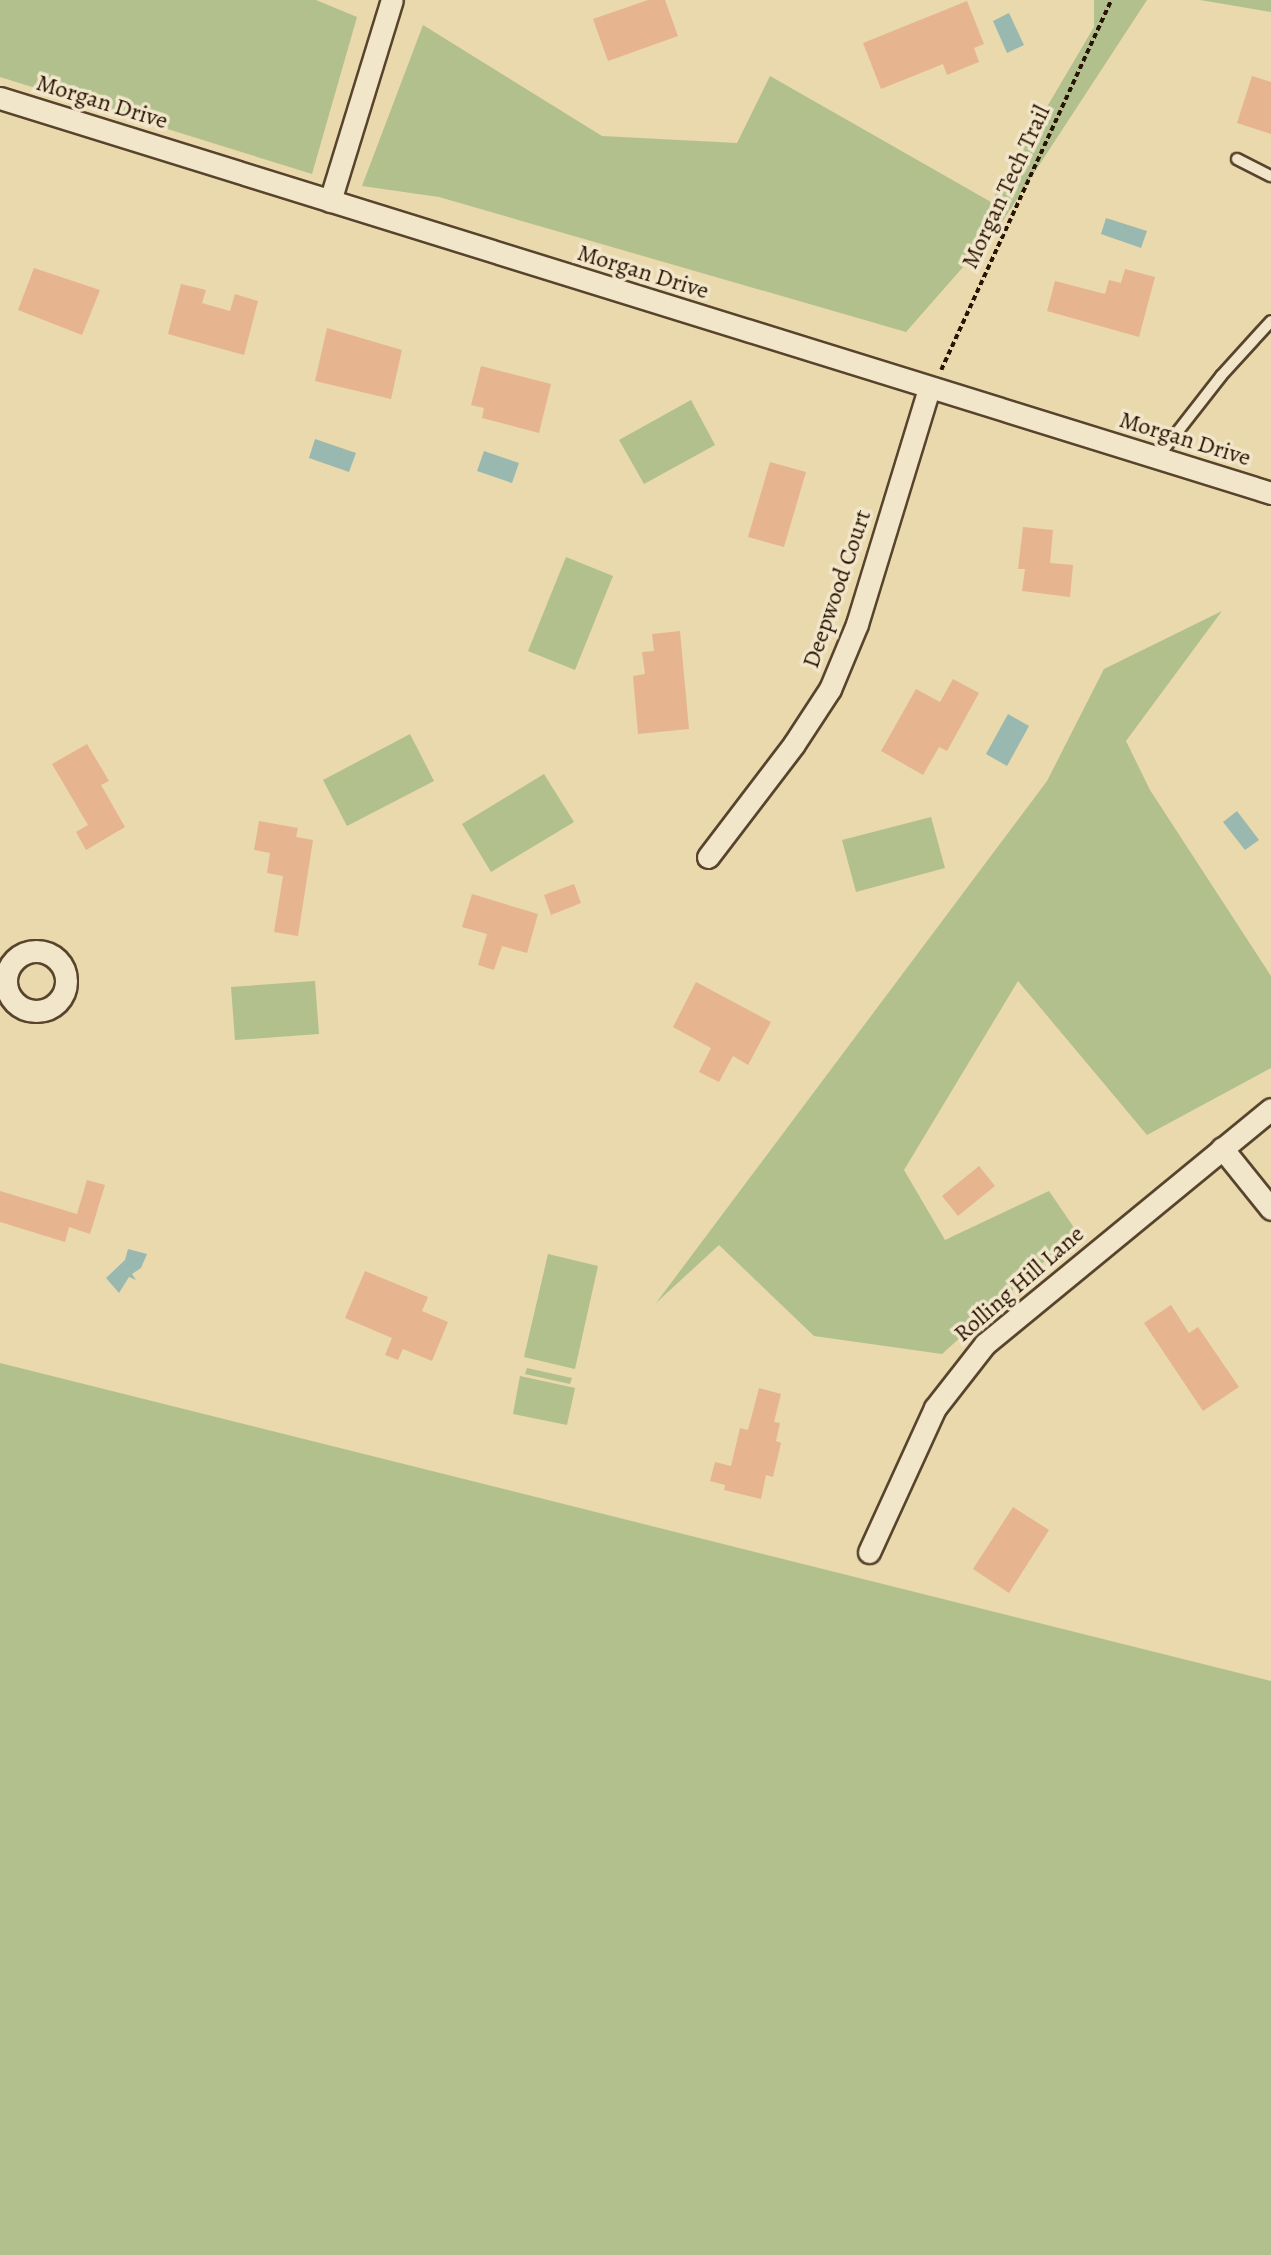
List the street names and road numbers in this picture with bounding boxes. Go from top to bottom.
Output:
street label: Morgan Drive [33,68,171,136]
street label: Morgan Tech Trail [956,101,1056,273]
street label: Morgan Drive [574,238,712,306]
street label: Morgan Drive [1116,405,1254,473]
street label: Deepwood Court [796,506,878,672]
street label: Rolling Hill Lane [948,1220,1090,1348]

